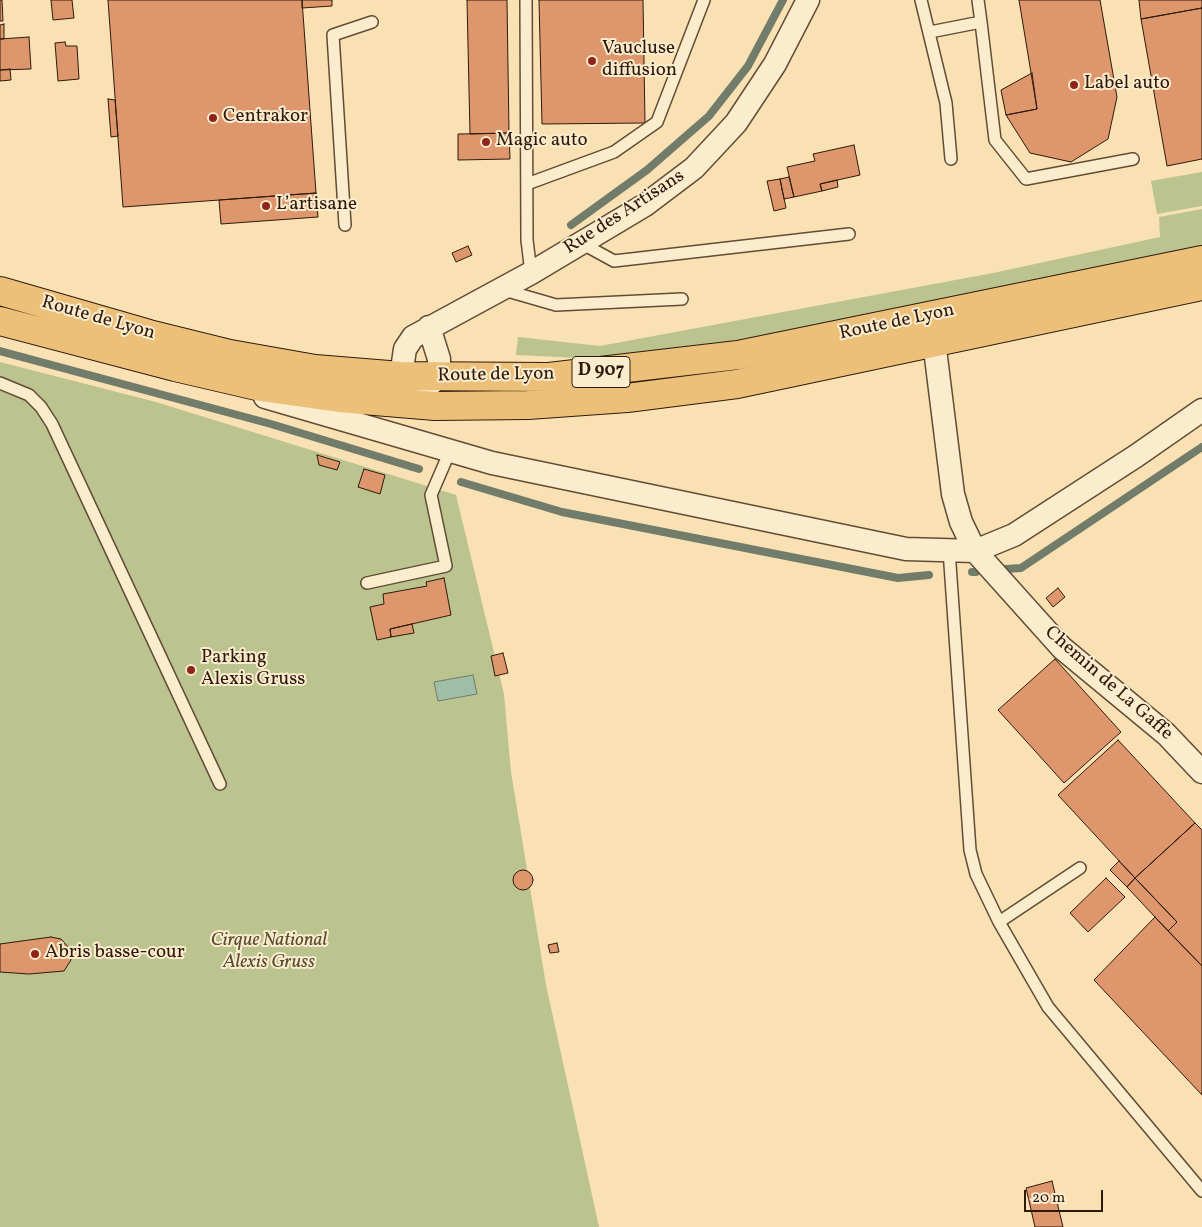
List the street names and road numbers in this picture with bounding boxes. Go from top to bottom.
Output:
street label: Rue des Artisans [561,166,689,260]
street label: Route de Lyon [39,292,157,346]
street label: Route de Lyon [837,300,957,346]
road number: D 907 [572,357,630,388]
street label: Route de Lyon [437,364,555,388]
street label: Chemin de La Gaffe [1039,622,1177,746]

